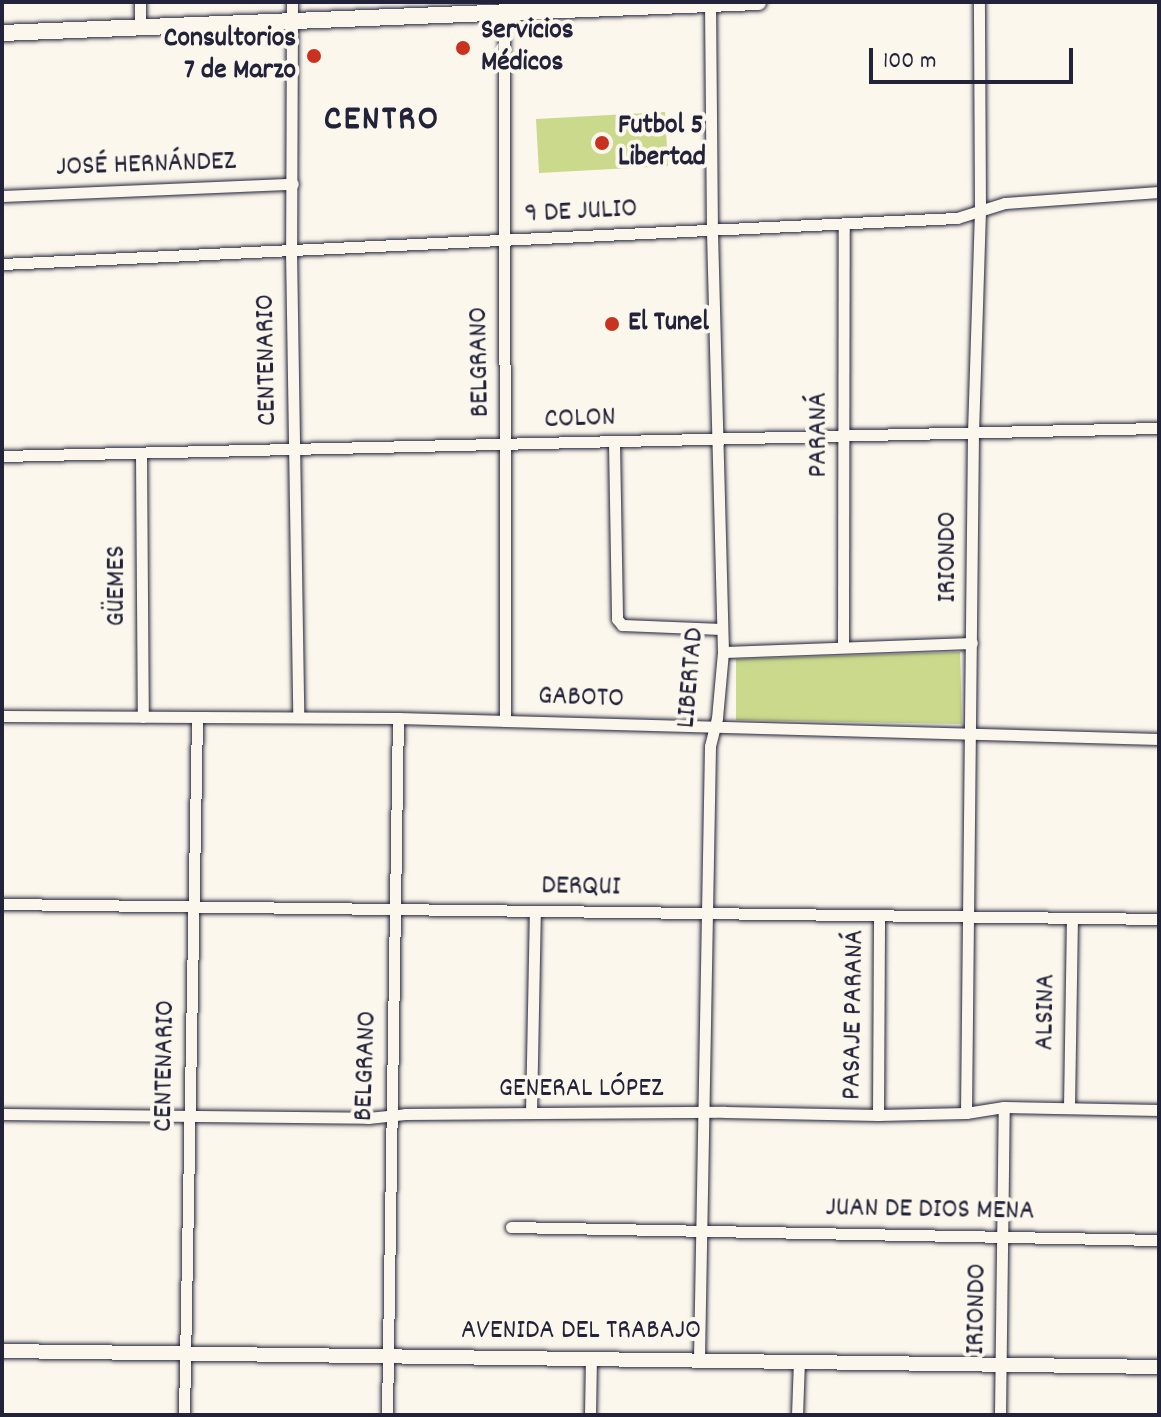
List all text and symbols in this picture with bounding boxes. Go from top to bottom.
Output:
place label: Servicios Médicos [481,15,573,81]
place label: Consultorios 7 de Marzo [164,23,296,89]
scale bar [873,32,1077,82]
marker: Servicios Médicos [452,37,474,59]
marker: Consultorios 7 de Marzo [303,45,325,67]
text: 100 m [883,45,936,79]
district label: CENTRO [324,100,440,144]
place label: Futbol 5 Libertad [618,110,706,176]
marker: Futbol 5 Libertad [593,134,611,152]
street label: JOSÉ HERNÁNDEZ [55,146,237,186]
street label: 9 DE JULIO [524,193,638,233]
street label: CENTENARIO [250,294,286,426]
street label: BELGRANO [463,307,499,417]
place label: El Tunel [628,307,709,341]
marker: El Tunel [603,315,621,333]
street label: PARANÁ [803,392,837,478]
street label: COLON [544,402,616,438]
street label: IRIONDO [932,511,966,603]
street label: GÜEMES [101,546,135,626]
street label: LIBERTAD [671,626,713,730]
street label: GABOTO [537,681,625,717]
street label: DERQUI [541,871,621,905]
street label: PASAJE PARANÁ [837,930,873,1100]
street label: ALSINA [1030,973,1064,1051]
street label: CENTENARIO [148,1000,184,1132]
street label: BELGRANO [348,1010,386,1122]
street label: GENERAL LÓPEZ [499,1073,663,1107]
street label: JUAN DE DIOS MENA [825,1192,1035,1230]
street label: IRIONDO [960,1263,996,1355]
street label: AVENIDA DEL TRABAJO [461,1315,701,1349]

